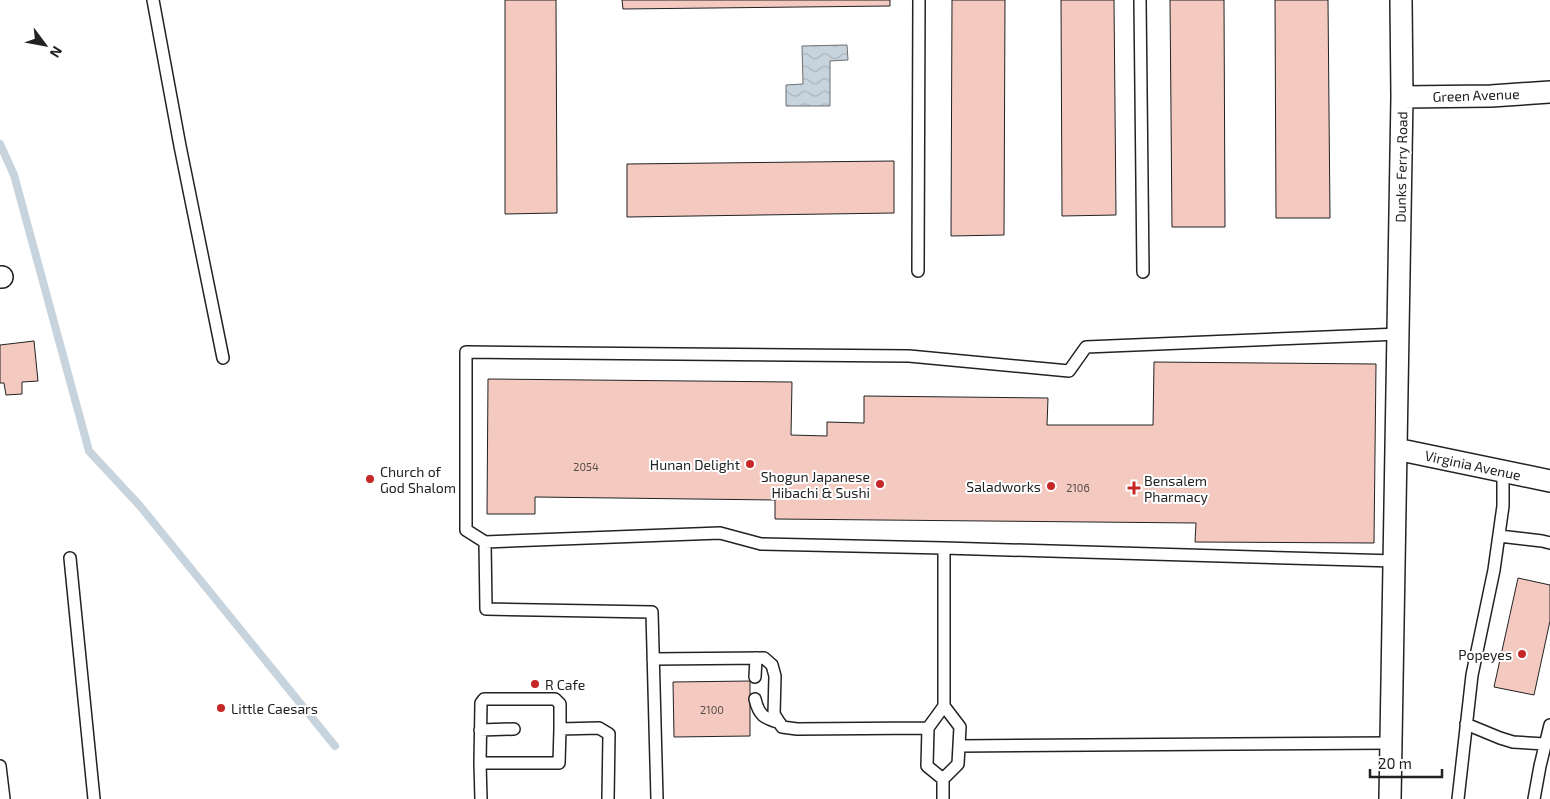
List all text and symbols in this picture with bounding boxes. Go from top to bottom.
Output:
north arrow [20,20,70,70]
text: N [47,43,66,61]
street label: Green Avenue [1432,85,1520,105]
street label: Dunks Ferry Road [1392,111,1410,223]
street label: Virginia Avenue [1423,447,1523,483]
place label: Hunan Delight [650,456,740,473]
marker: Hunan Delight [744,458,756,470]
house number: 2054 [573,460,599,473]
place label: Church of God Shalom [380,463,456,496]
place label: Shogun Japanese Hibachi & Sushi [761,468,870,501]
place label: Bensalem Pharmacy [1144,472,1208,505]
marker: Church of God Shalom [364,473,376,485]
marker: Shogun Japanese Hibachi & Sushi [874,478,886,490]
place label: Saladworks [966,478,1041,495]
marker: Saladworks [1045,480,1057,492]
house number: 2106 [1066,481,1090,494]
marker: Bensalem Pharmacy [1128,482,1140,494]
place label: Popeyes [1458,646,1512,663]
marker: Popeyes [1516,648,1528,660]
place label: R Cafe [545,676,585,693]
marker: R Cafe [529,678,541,690]
place label: Little Caesars [231,700,318,717]
marker: Little Caesars [215,702,227,714]
house number: 2100 [700,703,724,716]
scale bar [1370,746,1442,778]
text: 20 m [1378,754,1412,772]

